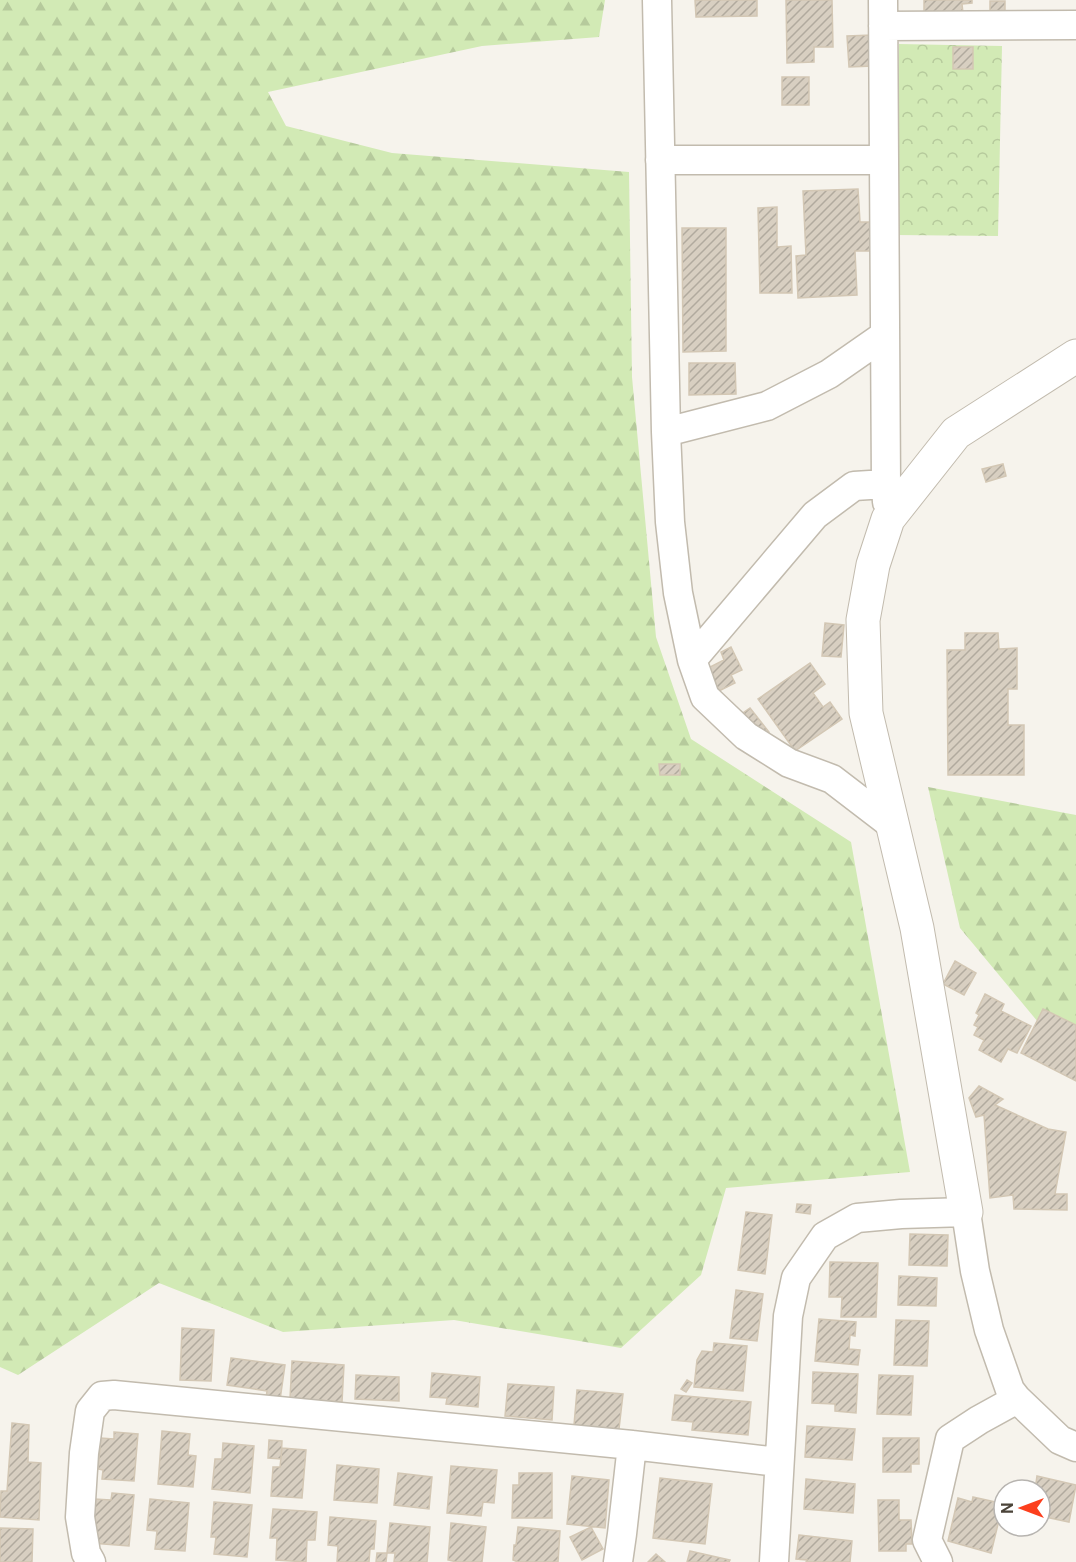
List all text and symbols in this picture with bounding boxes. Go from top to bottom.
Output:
north arrow [992,1478,1052,1538]
text: N [998,1502,1017,1514]

